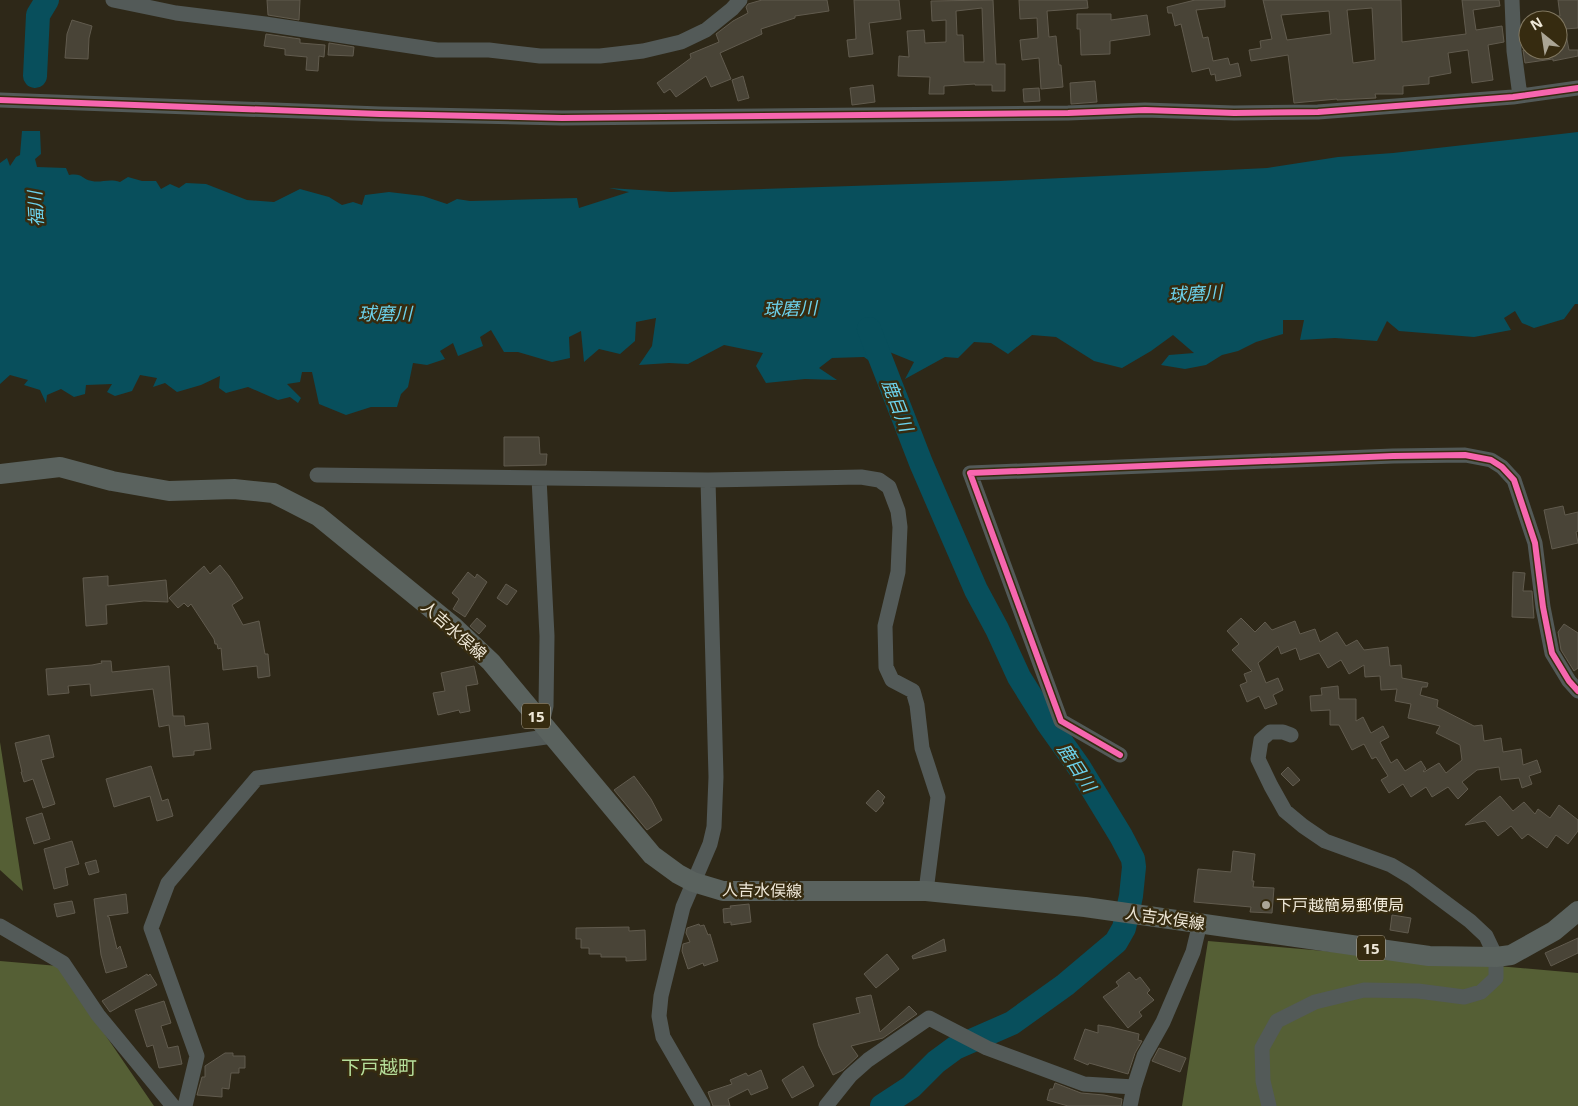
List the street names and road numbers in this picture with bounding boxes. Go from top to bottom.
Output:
street label: 人吉水俣線 [417,595,491,665]
road number: 15 [522,704,550,728]
street label: 人吉水俣線 [722,878,802,902]
street label: 人吉水俣線 [1124,902,1206,934]
road number: 15 [1357,936,1385,960]

